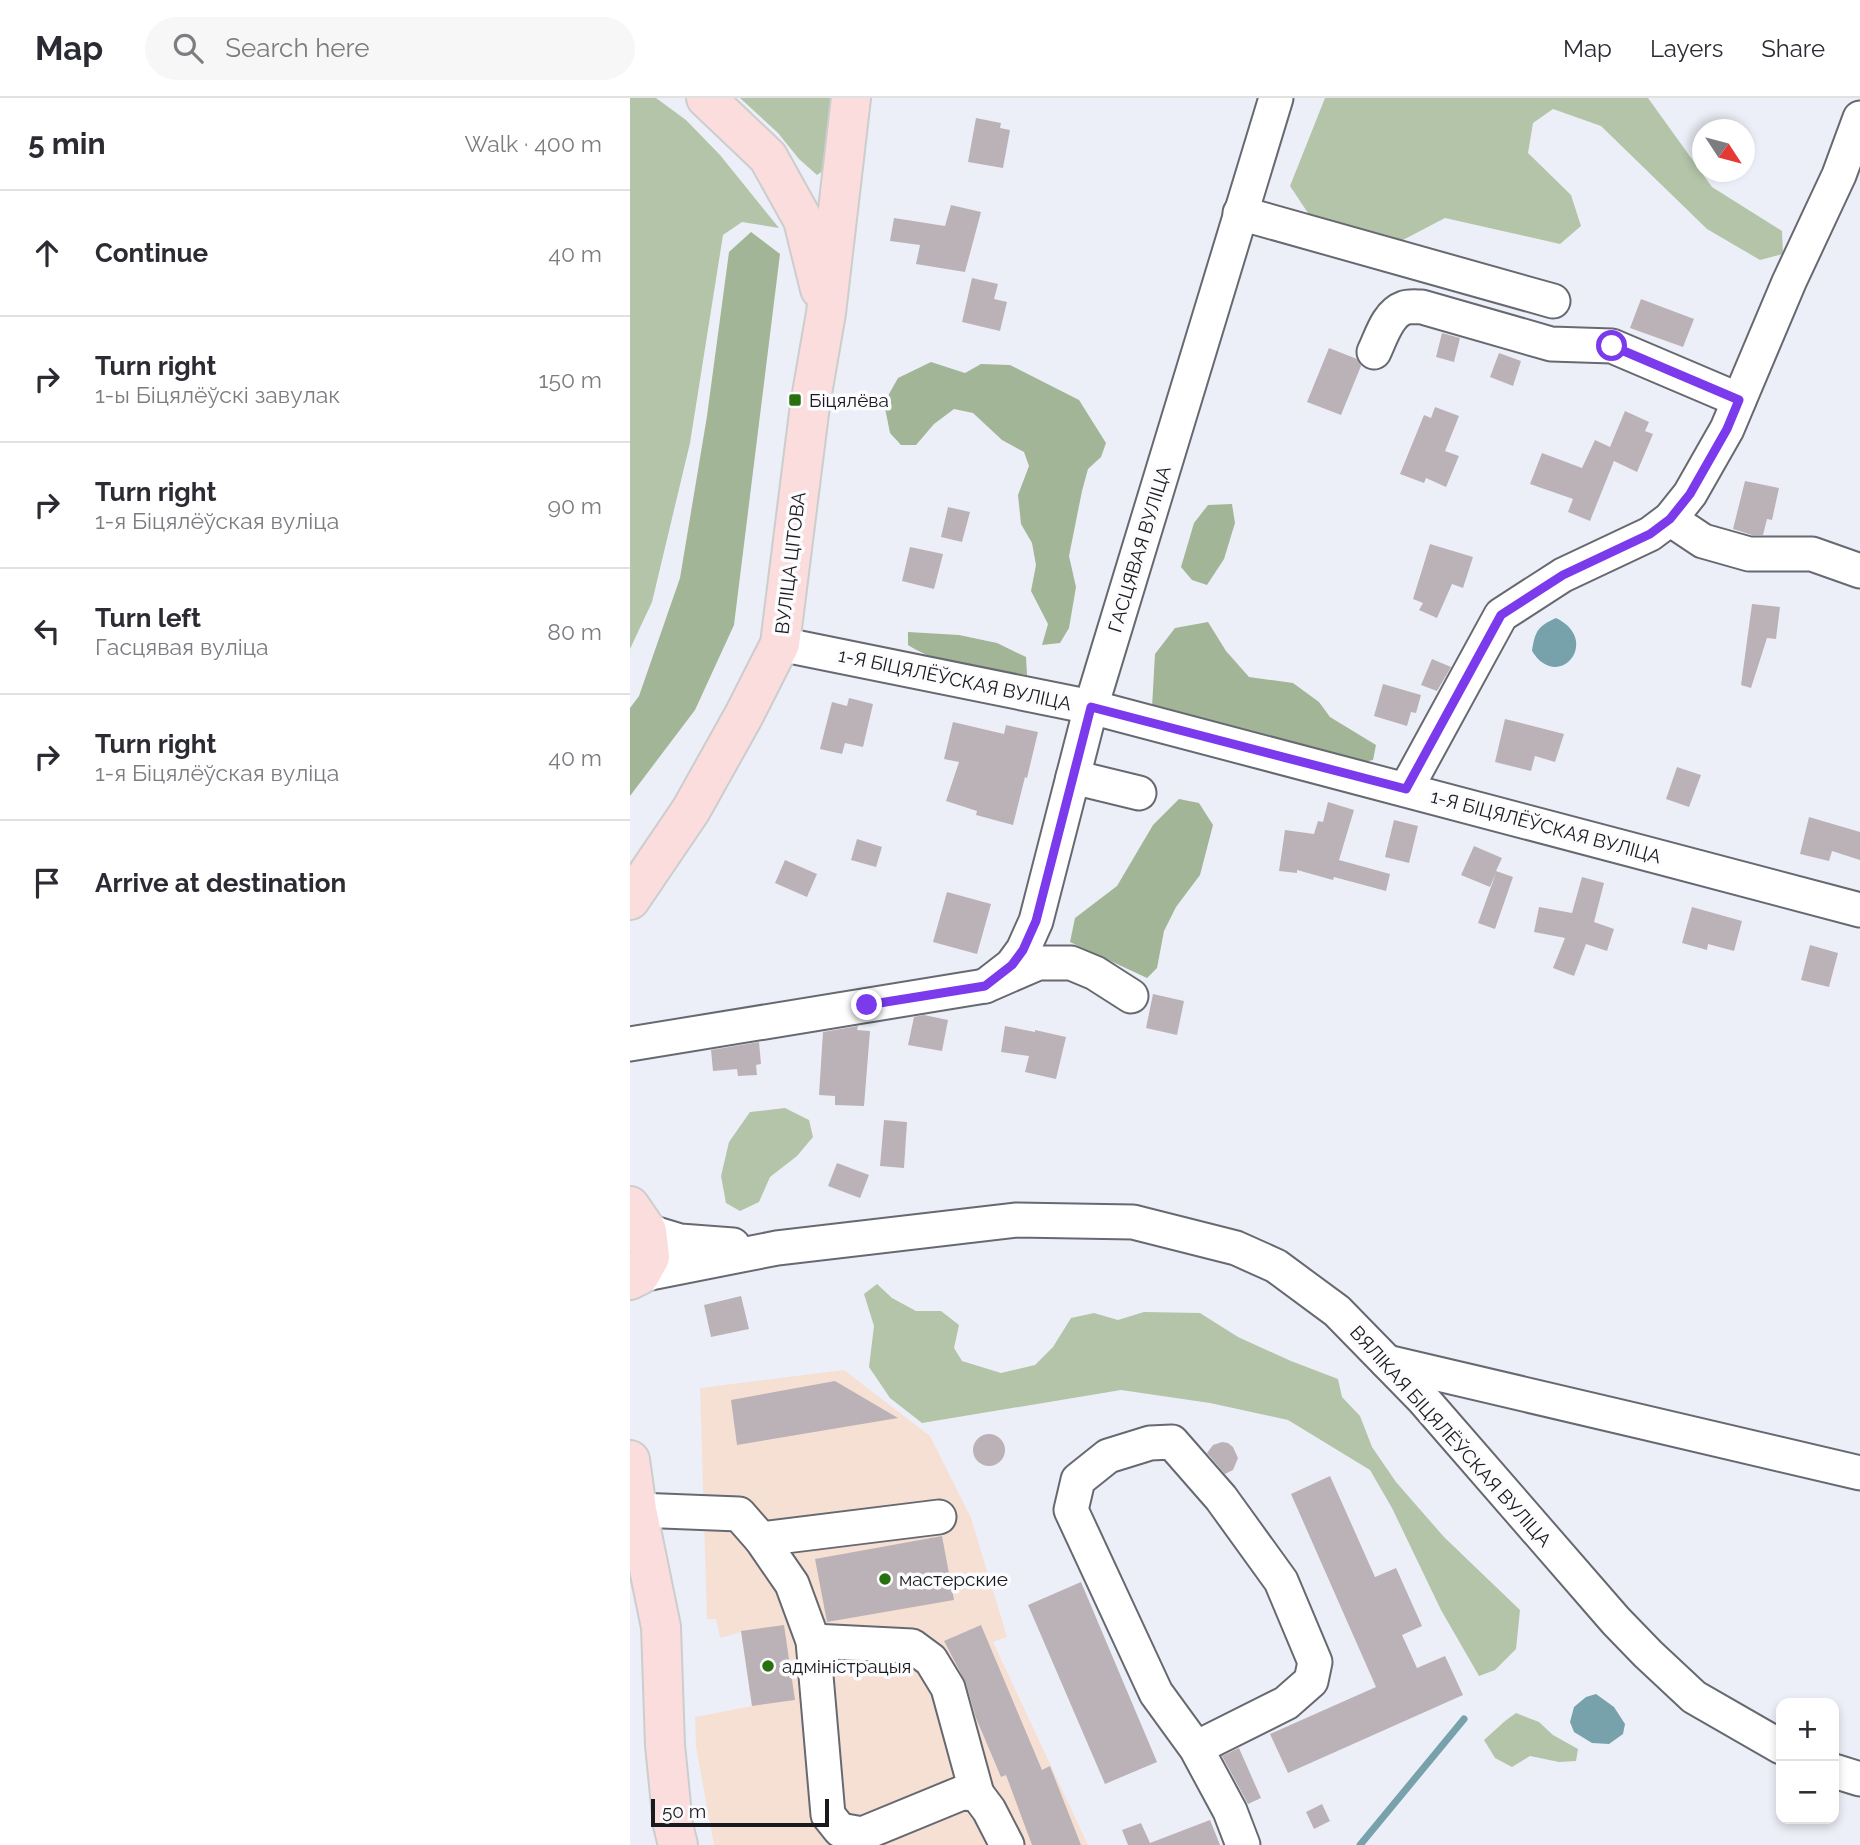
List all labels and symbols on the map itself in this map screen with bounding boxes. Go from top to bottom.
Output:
north arrow [1692,119,1755,182]
route start [1596,330,1627,361]
place label: Біцялёва [809,389,889,411]
marker: Біцялёва [787,392,803,408]
street label: ГАСЦЯВАЯ ВУЛІЦА [1103,463,1175,635]
street label: ВУЛІЦА ЦІТОВА [770,490,810,635]
street label: 1-Я БІЦЯЛЁЎСКАЯ ВУЛІЦА [836,644,1074,714]
street label: 1-Я БІЦЯЛЁЎСКАЯ ВУЛІЦА [1428,785,1664,867]
route end [851,989,882,1020]
street label: ВЯЛІКАЯ БІЦЯЛЁЎСКАЯ ВУЛІЦА [1346,1321,1556,1551]
place label: мастерские [899,1568,1008,1590]
marker: мастерские [877,1571,893,1587]
place label: адміністрацыя [782,1655,911,1677]
marker: адміністрацыя [760,1658,776,1674]
scale bar [651,1796,830,1828]

